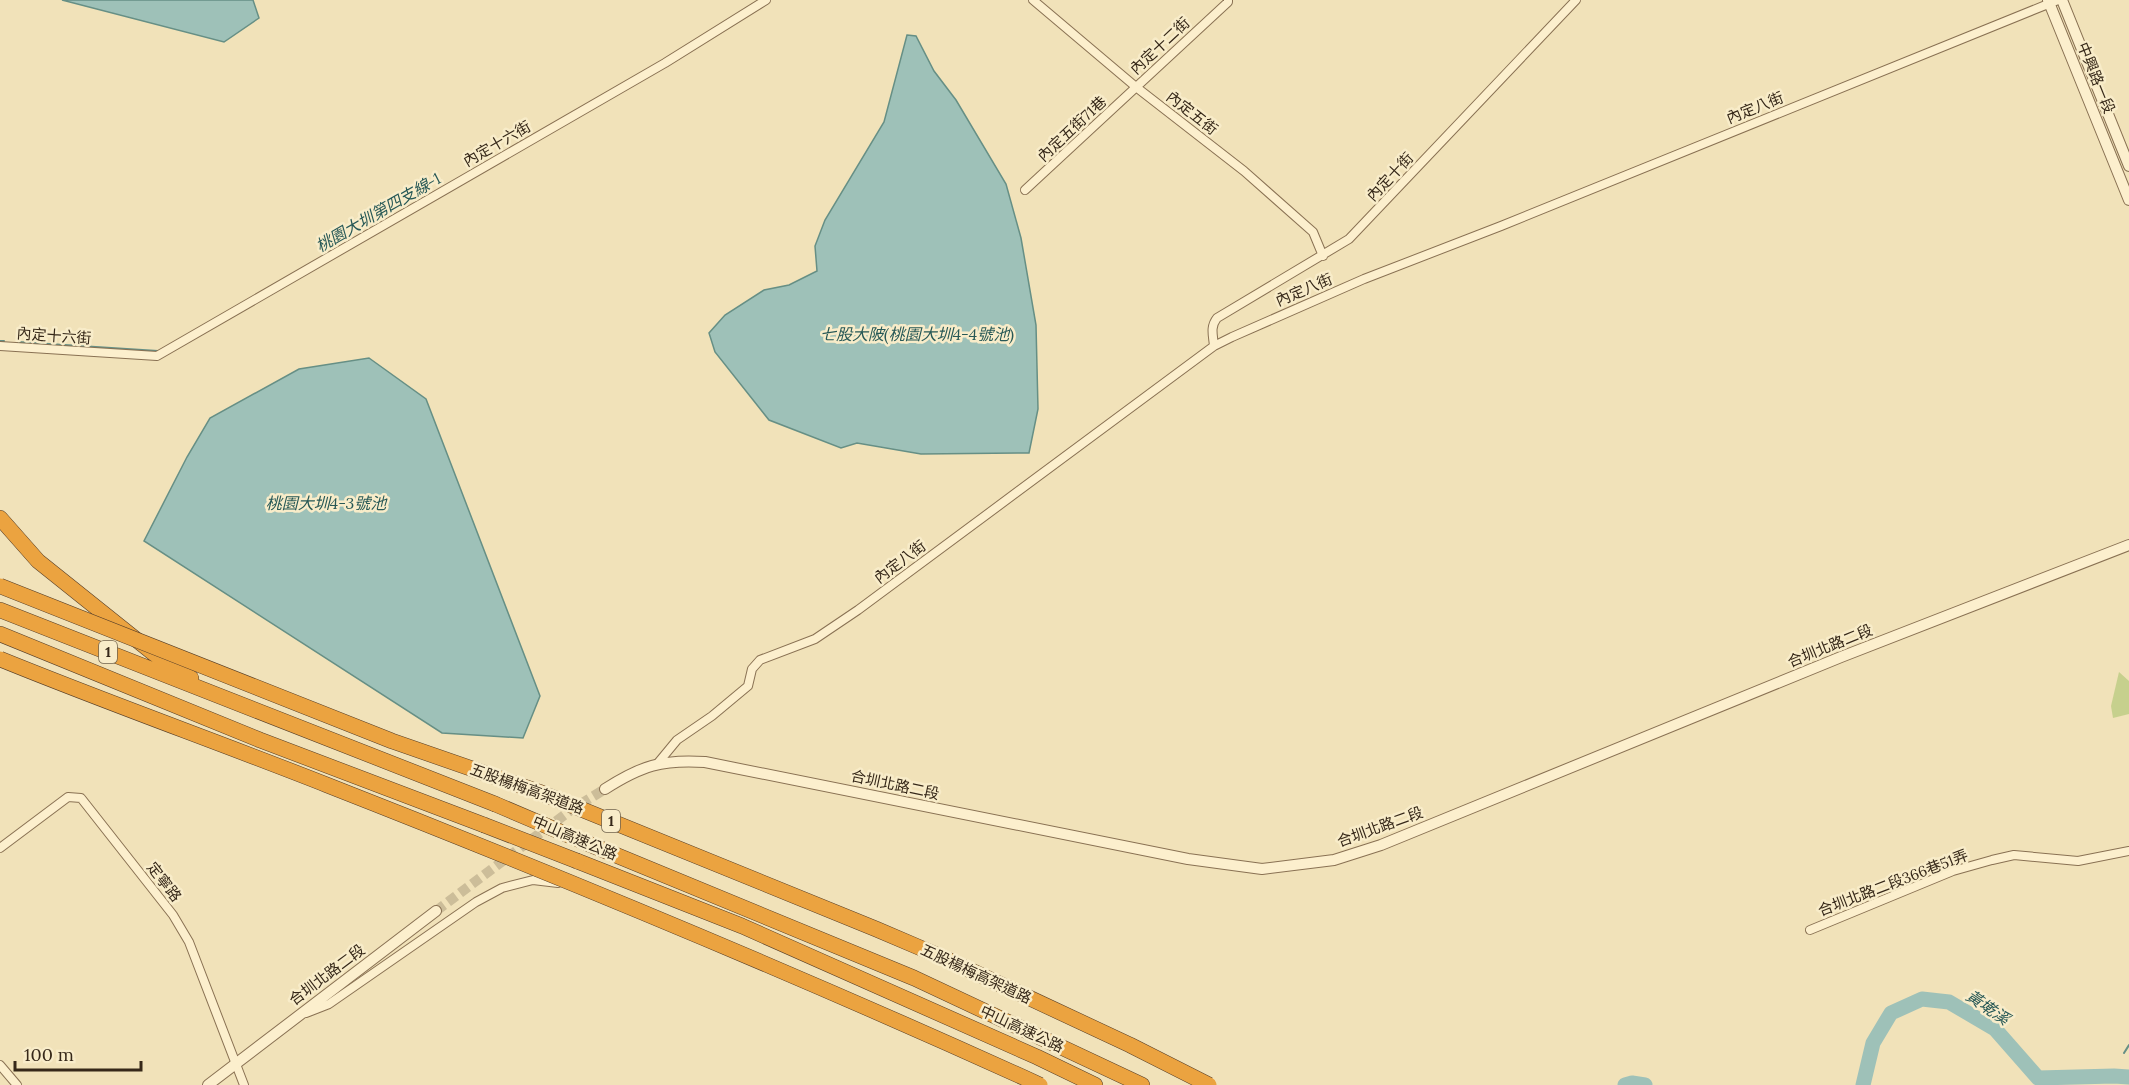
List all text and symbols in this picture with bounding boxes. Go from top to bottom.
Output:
street label: 內定十二街 [1126,13,1194,78]
street label: 中興路一段 [2074,39,2119,116]
street label: 內定五街 [1163,87,1222,139]
street label: 內定八街 [1723,87,1786,128]
street label: 內定五街71巷 [1033,92,1110,165]
street label: 內定十六街 [460,117,534,171]
street label: 內定十街 [1362,148,1417,205]
water label: 桃園大圳第四支線-1 [312,168,444,256]
street label: 內定八街 [1272,269,1335,310]
street label: 內定十六街 [16,323,92,348]
water label: 七股大陂(桃園大圳4-4號池) [820,324,1014,345]
water label: 桃園大圳4-3號池 [266,493,388,513]
street label: 內定八街 [870,536,929,587]
street label: 合圳北路二段 [1785,620,1875,671]
road number: 1 [99,641,117,663]
street label: 五股楊梅高架道路 [468,759,587,818]
street label: 合圳北路二段 [849,766,941,803]
street label: 合圳北路二段 [1334,802,1425,851]
road number: 1 [602,810,620,832]
street label: 中山高速公路 [530,811,620,864]
street label: 合圳北路二段366巷51弄 [1815,845,1971,920]
street label: 定寧路 [143,858,186,905]
street label: 合圳北路二段 [285,940,368,1009]
street label: 五股楊梅高架道路 [918,940,1035,1008]
water label: 黃墘溪 [1963,985,2015,1030]
street label: 中山高速公路 [977,1001,1067,1056]
scale bar [15,1034,141,1072]
text: 100 m [24,1043,74,1066]

